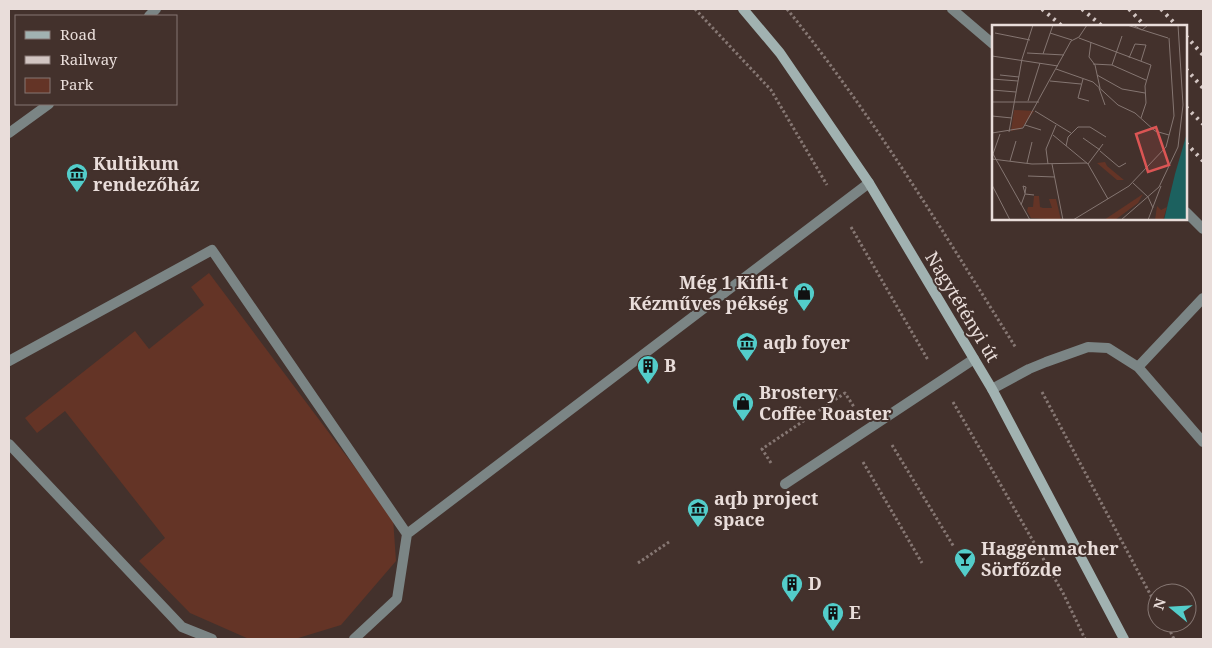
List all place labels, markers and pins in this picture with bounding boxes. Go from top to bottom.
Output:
place label: Kultikum rendezőház [93,151,200,196]
museum icon: Kultikum rendezőház [65,162,89,193]
place label: Még 1 Kifli-t Kézműves pékség [629,270,789,315]
shop icon: Még 1 Kifli-t Kézműves pékség [792,281,816,312]
place label: aqb foyer [763,330,851,354]
museum icon: aqb foyer [735,331,759,362]
place label: B [664,353,676,377]
building icon: B [636,354,660,385]
place label: Brostery Coffee Roaster [759,380,892,425]
shop icon: Brostery Coffee Roaster [731,391,755,422]
place label: aqb project space [714,486,818,531]
museum icon: aqb project space [686,497,710,528]
place label: Haggenmacher Sörfőzde [981,536,1119,581]
bar icon: Haggenmacher Sörfőzde [953,547,977,578]
place label: D [808,571,822,595]
building icon: D [780,572,804,603]
place label: E [849,600,861,624]
building icon: E [821,601,845,632]

